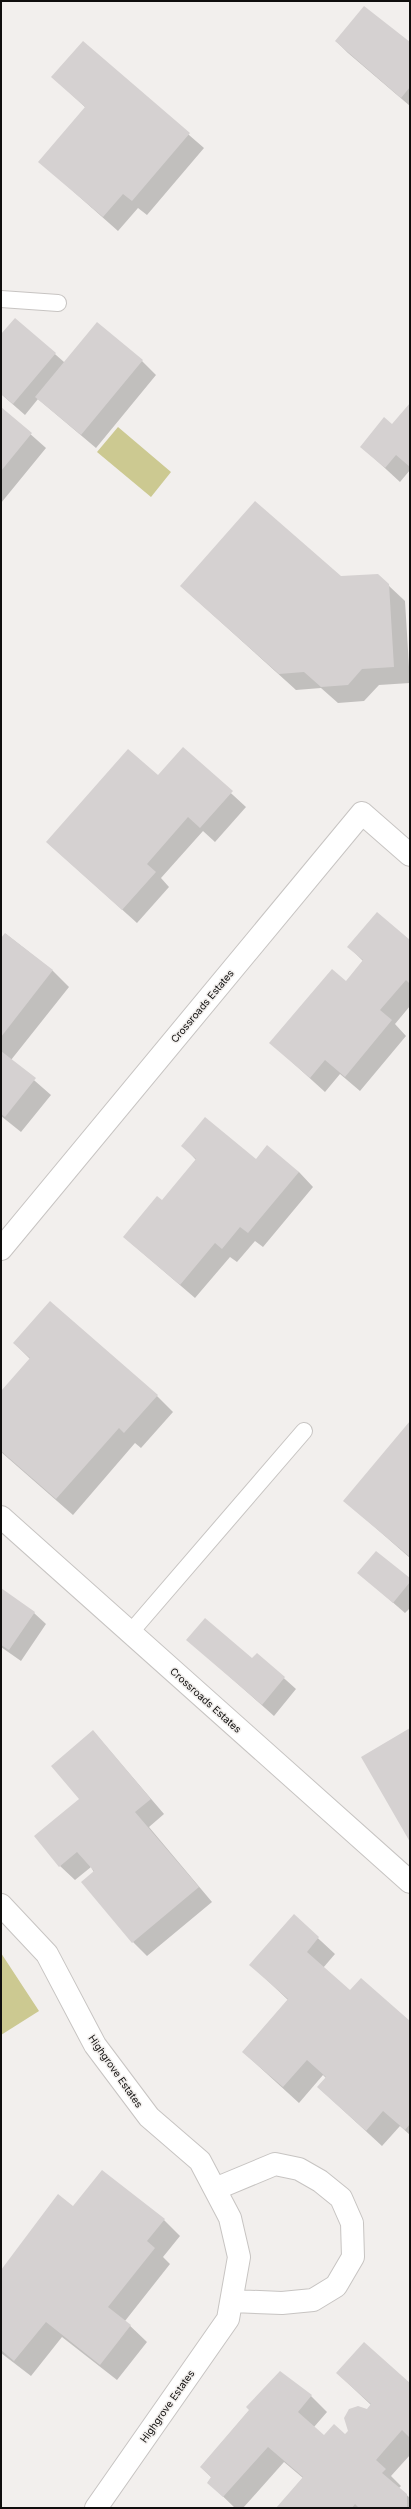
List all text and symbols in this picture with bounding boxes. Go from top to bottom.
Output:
street label: Crossroads Estates [168,967,236,1045]
street label: Crossroads Estates [168,1665,244,1735]
street label: Highgrove Estates [86,2032,146,2110]
street label: Highgrove Estates [137,2367,197,2445]

